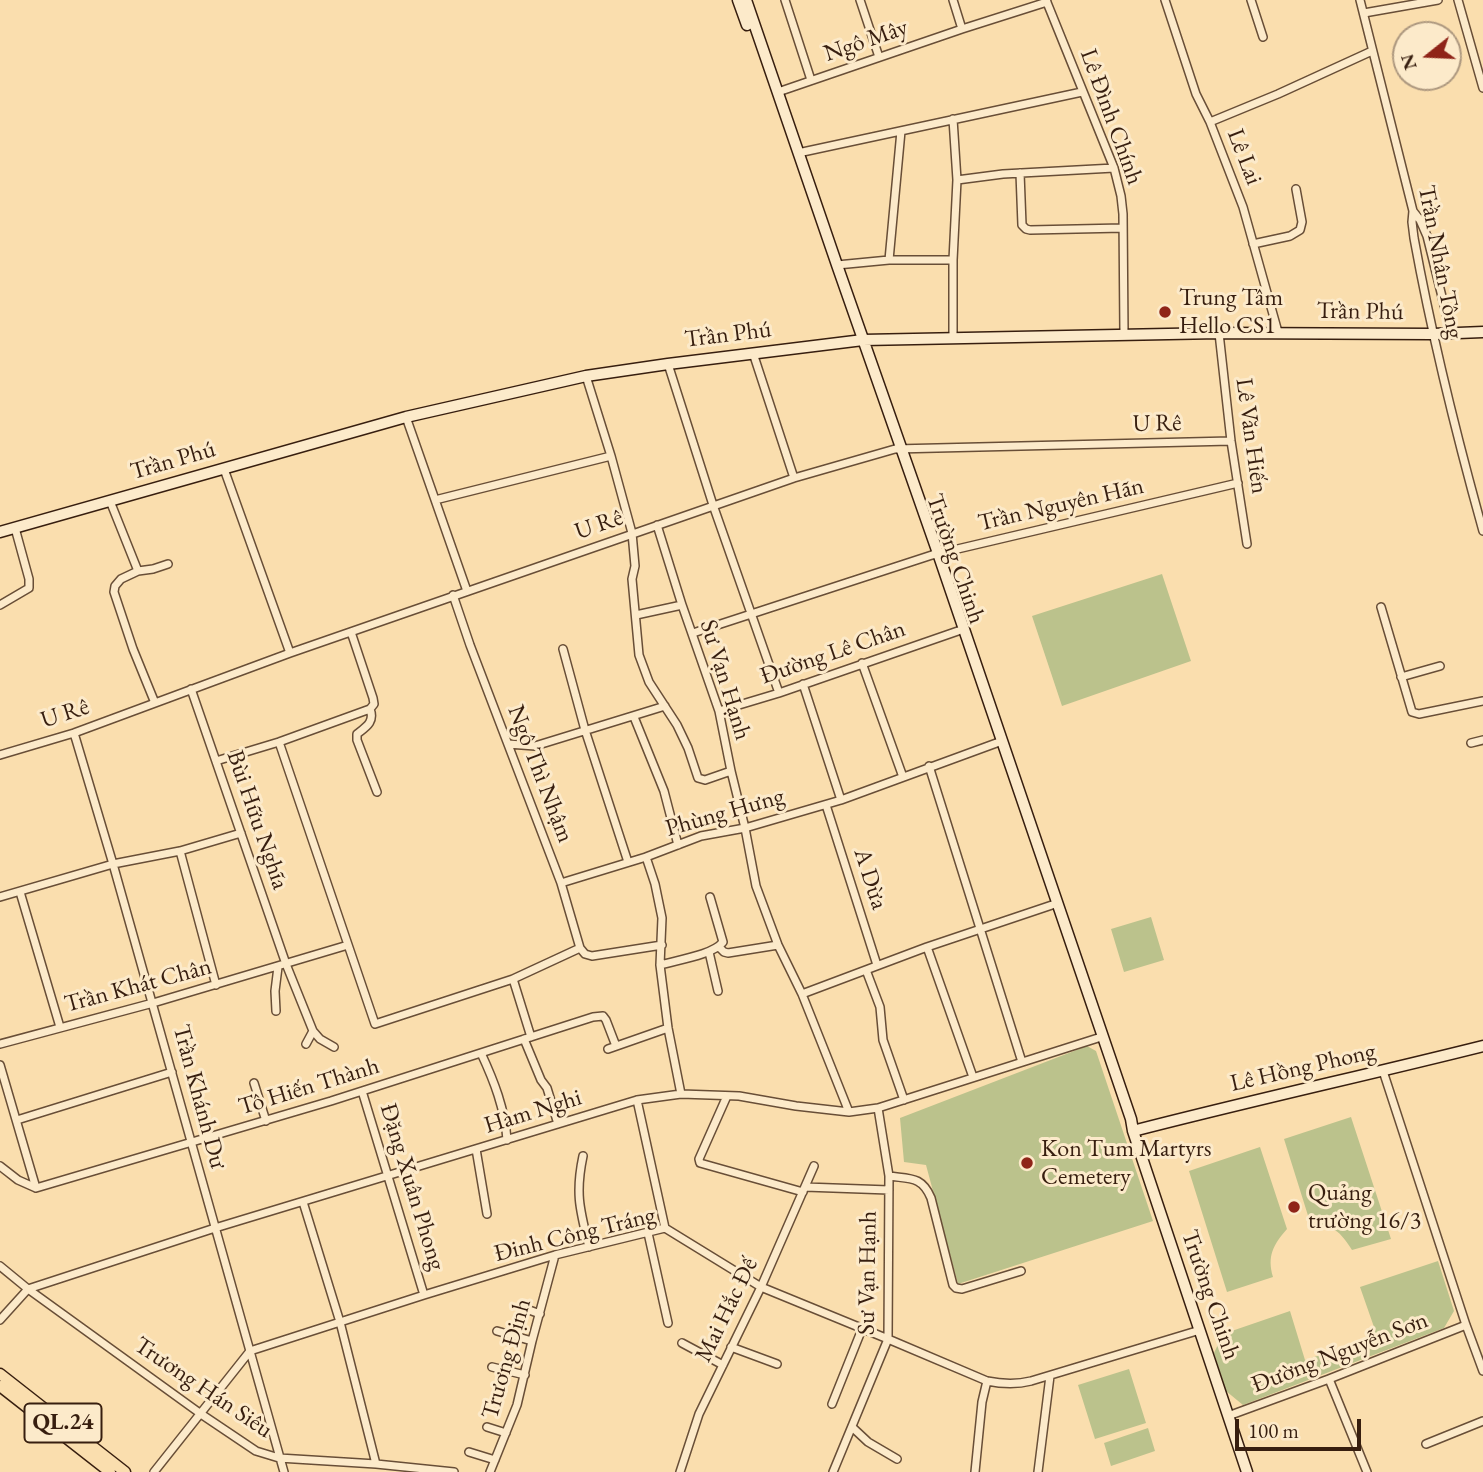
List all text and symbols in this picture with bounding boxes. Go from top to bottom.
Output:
street label: Ngô Mây [820,13,912,69]
north arrow [1392,21,1462,91]
street label: Lê Đình Chính [1073,45,1149,189]
text: N [1394,51,1423,73]
street label: Lê Lai [1220,125,1268,189]
street label: Trần Nhân Tông [1411,183,1469,341]
place label: Trung Tâm Hello CS1 [1179,284,1283,340]
street label: Trần Phú [1316,297,1404,327]
marker: Trung Tâm Hello CS1 [1157,304,1173,320]
street label: Trần Phú [683,315,773,355]
street label: Lê Văn Hiến [1229,376,1273,496]
street label: U Rê [1132,409,1182,439]
street label: Trần Phú [127,435,219,487]
street label: Trần Nguyên Hãn [975,472,1147,538]
street label: Trường Chinh [919,490,991,628]
street label: U Rê [571,503,627,547]
street label: Đường Lê Chân [757,615,909,691]
street label: Sư Vạn Hạnh [693,616,757,744]
street label: U Rê [37,693,93,735]
street label: Ngô Thì Nhậm [501,701,579,847]
street label: Bùi Hữu Nghĩa [220,747,294,893]
street label: Phùng Hưng [662,782,788,844]
street label: A Dừa [847,845,893,913]
street label: Trần Khát Chân [61,953,215,1019]
street label: Trần Khánh Dư [166,1022,232,1172]
street label: Lê Hồng Phong [1228,1037,1378,1099]
street label: Tô Hiến Thành [235,1052,383,1122]
street label: Hàm Nghi [481,1084,585,1140]
street label: Đặng Xuân Phong [373,1100,451,1274]
place label: Kon Tum Martyrs Cemetery [1041,1135,1211,1191]
marker: Kon Tum Martyrs Cemetery [1019,1155,1035,1171]
place label: Quảng trường 16/3 [1308,1179,1421,1235]
marker: Quảng trường 16/3 [1286,1199,1302,1215]
street label: Đinh Công Tráng [491,1201,659,1269]
street label: Sư Vạn Hạnh [853,1211,883,1335]
street label: Trường Chinh [1174,1226,1246,1364]
street label: Mai Hắc Đế [689,1253,765,1367]
street label: Trương Định [476,1295,538,1423]
street label: Đường Nguyễn Sơn [1248,1306,1432,1400]
street label: Trương Hán Siêu [128,1331,278,1445]
road number: QL.24 [24,1404,102,1442]
scale bar [1238,1406,1364,1450]
text: 100 m [1248,1417,1299,1444]

